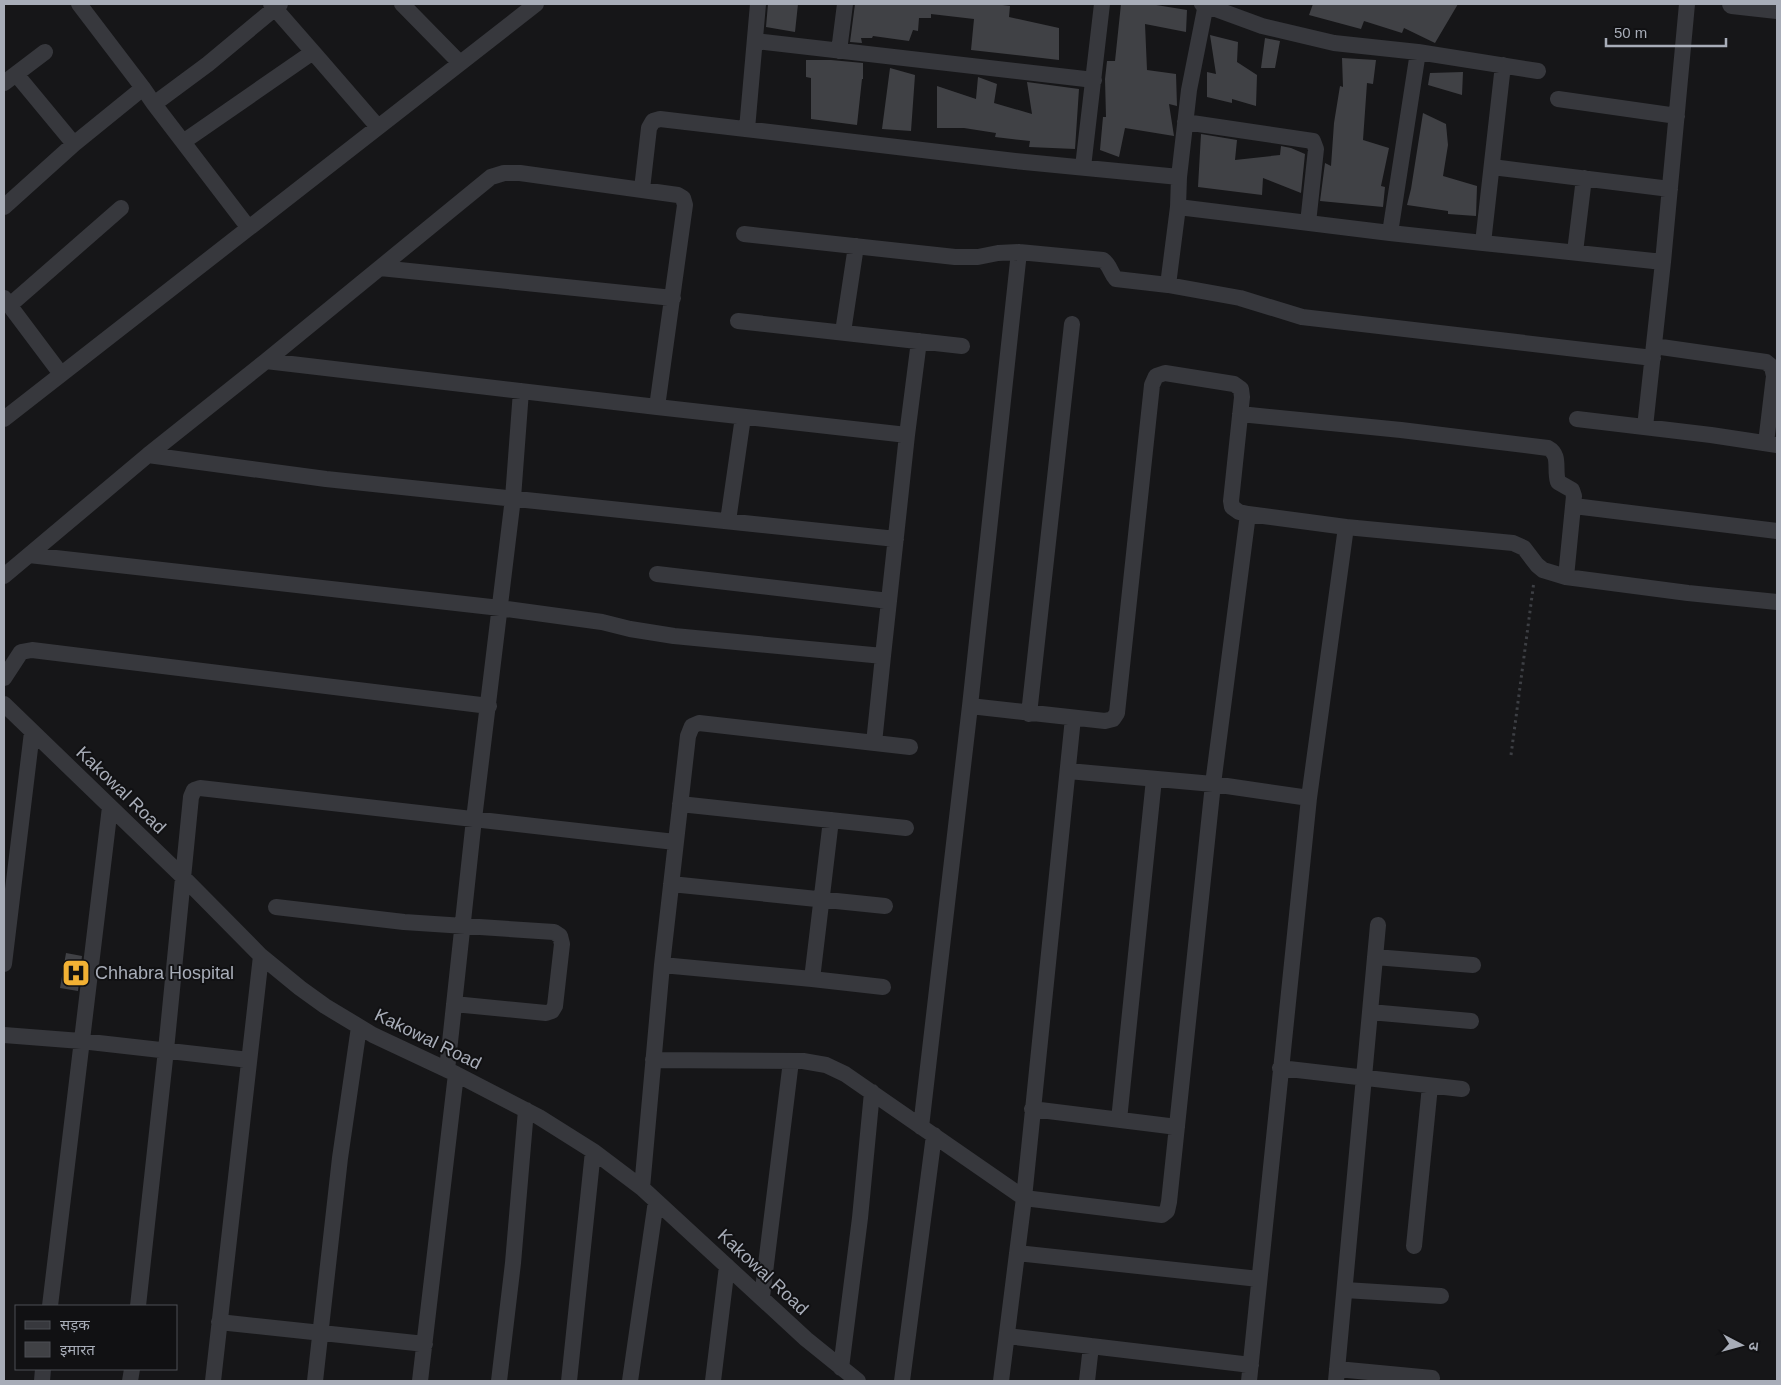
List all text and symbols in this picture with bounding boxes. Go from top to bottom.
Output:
scale bar [1606,15,1726,47]
text: 50 m [1614,24,1647,41]
street label: Kakowal Road [72,742,170,838]
hospital icon: Chhabra Hospital [61,958,91,988]
place label: Chhabra Hospital [95,963,234,983]
street label: Kakowal Road [371,1005,485,1073]
street label: Kakowal Road [714,1225,812,1319]
legend [15,1305,178,1370]
text: सड़क [60,1316,90,1333]
north arrow [1716,1320,1766,1370]
text: इमारत [60,1341,95,1358]
text: उ [1745,1341,1762,1352]

